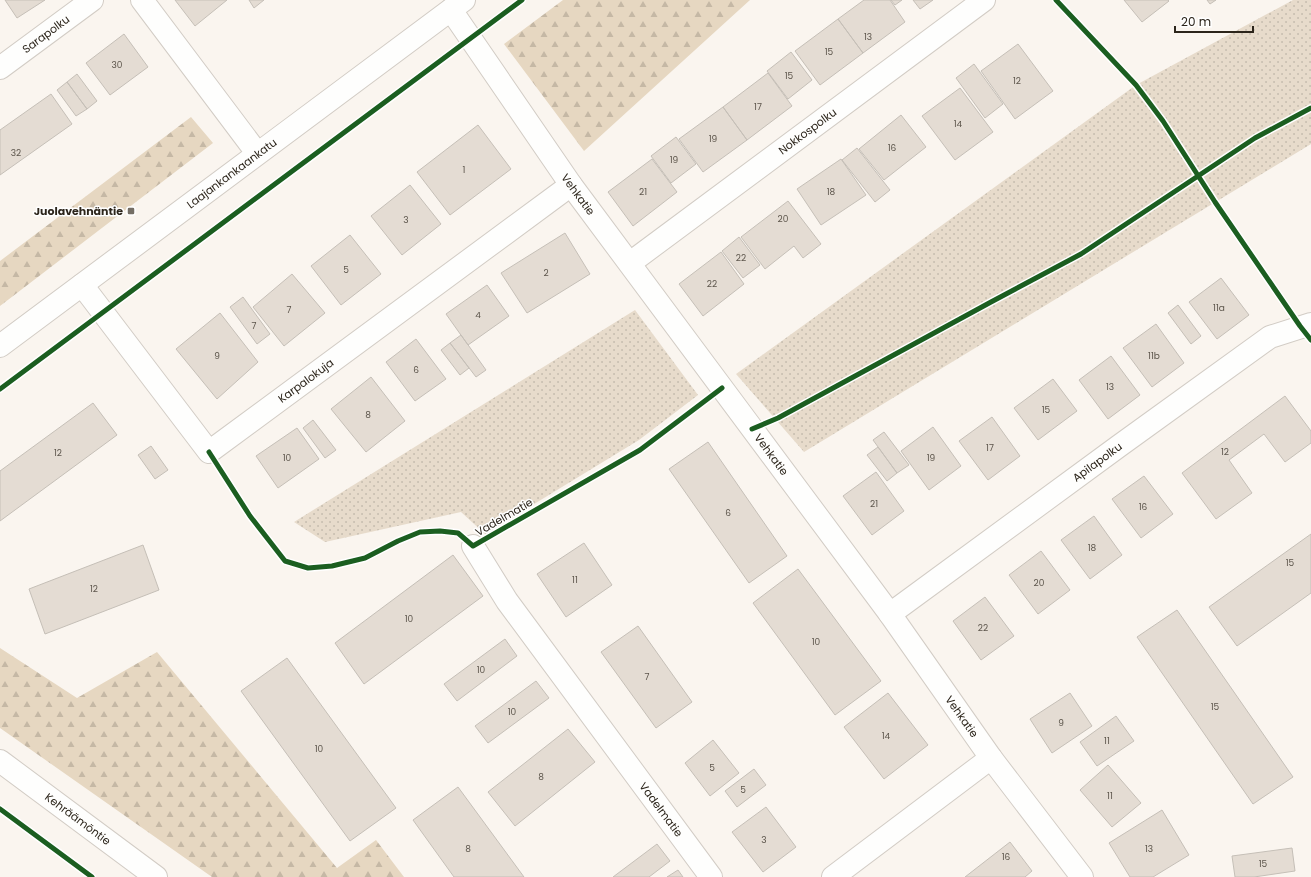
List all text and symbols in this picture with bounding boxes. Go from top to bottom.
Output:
scale bar [1175,8,1253,34]
street label: Sarapolku [19,11,73,57]
text: 20 m [1181,13,1211,30]
house number: 13 [864,31,872,43]
house number: 15 [825,46,834,58]
house number: 30 [112,59,123,71]
house number: 15 [785,70,794,82]
house number: 12 [1013,75,1021,87]
house number: 17 [754,101,762,113]
street label: Nokkospolku [775,104,840,158]
house number: 14 [954,118,963,130]
house number: 19 [709,133,718,145]
street label: Laajankankaankatu [183,134,280,212]
house number: 16 [888,142,897,154]
house number: 32 [11,147,21,159]
house number: 19 [670,154,679,166]
house number: 1 [463,164,466,176]
street label: Vehkatie [558,170,599,219]
house number: 21 [639,186,647,198]
house number: 18 [827,186,836,198]
place label: Juolavehnäntie [34,203,123,219]
marker: Juolavehnäntie [126,206,136,216]
house number: 20 [778,213,789,225]
house number: 3 [403,214,409,226]
house number: 22 [736,252,746,264]
house number: 5 [343,264,349,276]
house number: 2 [543,267,549,279]
house number: 22 [707,278,717,290]
house number: 11a [1213,302,1225,314]
house number: 7 [287,304,292,316]
house number: 4 [475,309,481,321]
house number: 7 [252,320,257,332]
house number: 9 [214,350,220,362]
house number: 11b [1148,350,1160,362]
street label: Karpalokuja [275,355,337,407]
house number: 6 [413,364,419,376]
house number: 13 [1106,381,1114,393]
house number: 15 [1042,404,1051,416]
house number: 8 [365,409,371,421]
street label: Vehkatie [751,430,792,479]
street label: Apilapolku [1069,438,1125,485]
house number: 17 [986,442,994,454]
house number: 12 [1221,446,1229,458]
house number: 12 [54,447,62,459]
house number: 10 [283,452,292,464]
house number: 19 [927,452,936,464]
street label: Vadelmatie [472,494,536,540]
house number: 21 [870,498,878,510]
house number: 16 [1139,501,1148,513]
house number: 6 [725,507,731,519]
house number: 18 [1088,542,1097,554]
house number: 15 [1286,557,1295,569]
house number: 11 [572,574,578,586]
house number: 20 [1034,577,1045,589]
house number: 12 [90,583,98,595]
house number: 10 [405,613,414,625]
house number: 22 [978,622,988,634]
house number: 10 [812,636,821,648]
house number: 10 [477,664,486,676]
house number: 7 [645,671,650,683]
street label: Vehkatie [942,692,982,741]
house number: 15 [1211,701,1220,713]
house number: 10 [508,706,517,718]
house number: 9 [1058,717,1064,729]
house number: 14 [882,730,891,742]
house number: 11 [1104,735,1110,747]
house number: 10 [315,743,324,755]
house number: 5 [709,762,715,774]
house number: 8 [538,771,544,783]
street label: Vadelmatie [636,779,687,840]
house number: 5 [740,784,746,796]
street label: Kehräämöntie [42,789,114,849]
house number: 11 [1107,790,1113,802]
house number: 3 [761,834,767,846]
house number: 8 [465,843,471,855]
house number: 13 [1145,843,1153,855]
house number: 16 [1002,851,1011,863]
house number: 15 [1259,858,1268,870]

